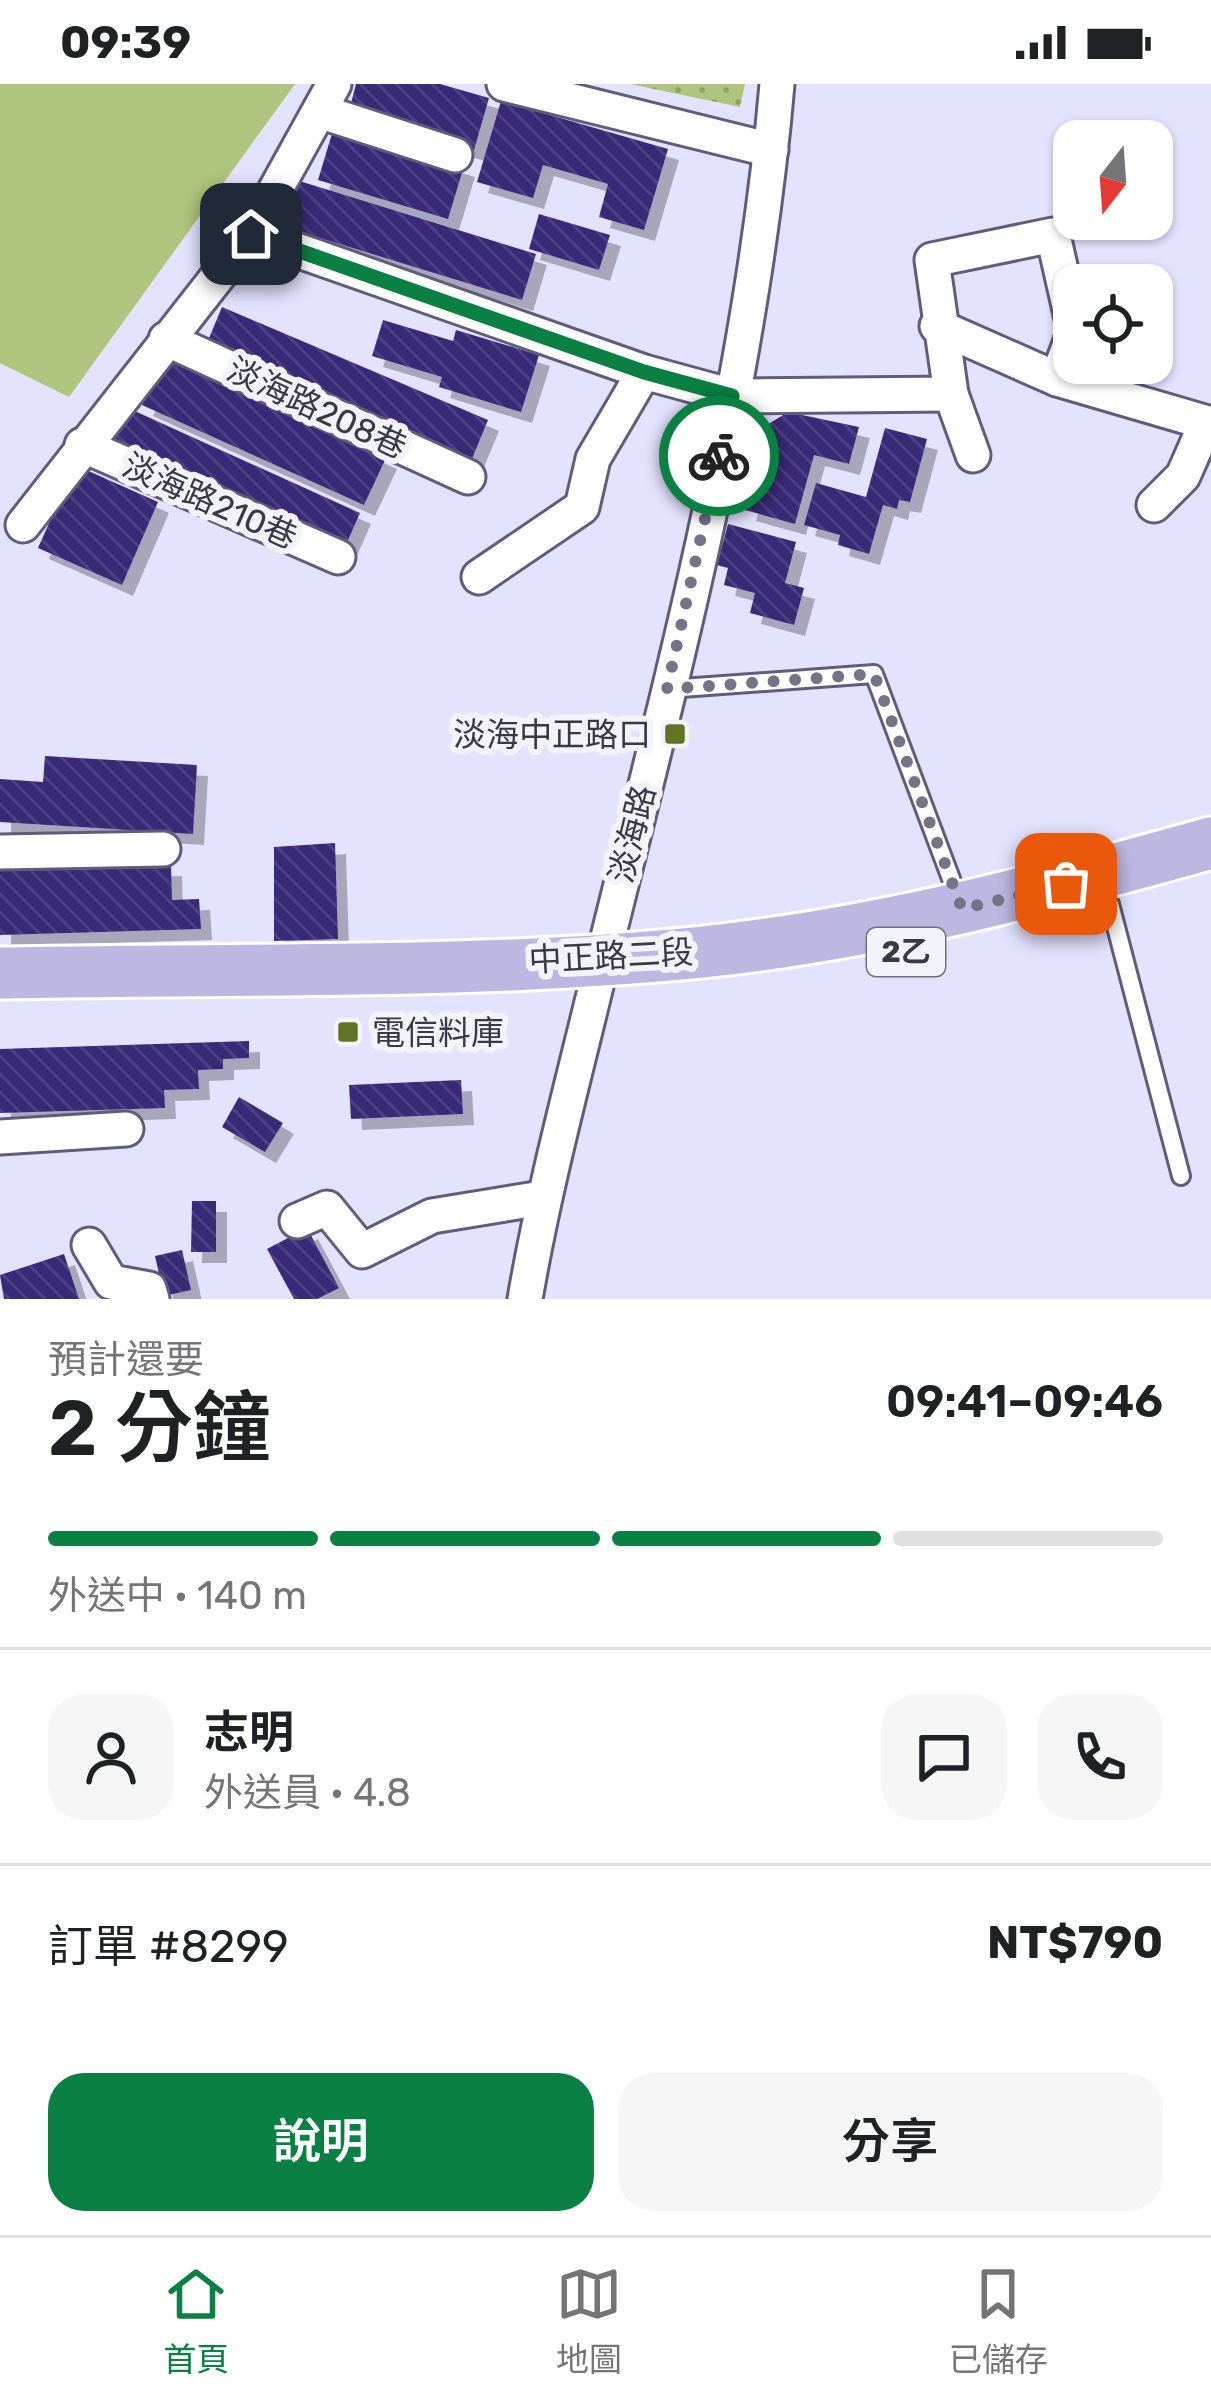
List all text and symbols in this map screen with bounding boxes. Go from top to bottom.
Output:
text: 09:39 [60,16,191,69]
north arrow [1053,120,1173,240]
map controls [1053,120,1173,384]
pin [200,183,302,285]
icon: home [218,201,284,267]
button: locate [1053,264,1173,384]
street label: 淡海路208巷 [221,349,413,467]
courier [659,396,779,516]
icon: bike [686,423,752,489]
street label: 淡海路210巷 [117,445,303,557]
place label: 淡海中正路口 [453,715,651,754]
marker: 淡海中正路口 [662,721,688,747]
street label: 淡海路 [601,781,663,887]
pin [1015,833,1117,935]
icon: bag [1033,851,1099,917]
road number: 2乙 [867,928,945,976]
street label: 中正路二段 [528,932,694,980]
place label: 電信料庫 [372,1013,504,1052]
marker: 電信料庫 [335,1019,361,1045]
text: 預計還要 [48,1337,204,1383]
text: 09:41–09:46 [886,1375,1163,1428]
text: 2 分鐘 [48,1382,271,1475]
text: 外送中 · 140 m [48,1573,307,1619]
button: person [48,1694,174,1820]
button: chat [881,1694,1007,1820]
button: phone [1037,1694,1163,1820]
text: 志明 [204,1706,294,1759]
text: 外送員 · 4.8 [204,1770,411,1816]
text: NT$790 [987,1916,1163,1969]
text: 訂單 #8299 [48,1920,289,1973]
button: 說明 [48,2073,594,2211]
button: 分享 [618,2073,1163,2211]
tab: 首頁 [163,2261,229,2381]
tab: 地圖 [556,2261,622,2381]
tab: 已儲存 [949,2261,1048,2381]

